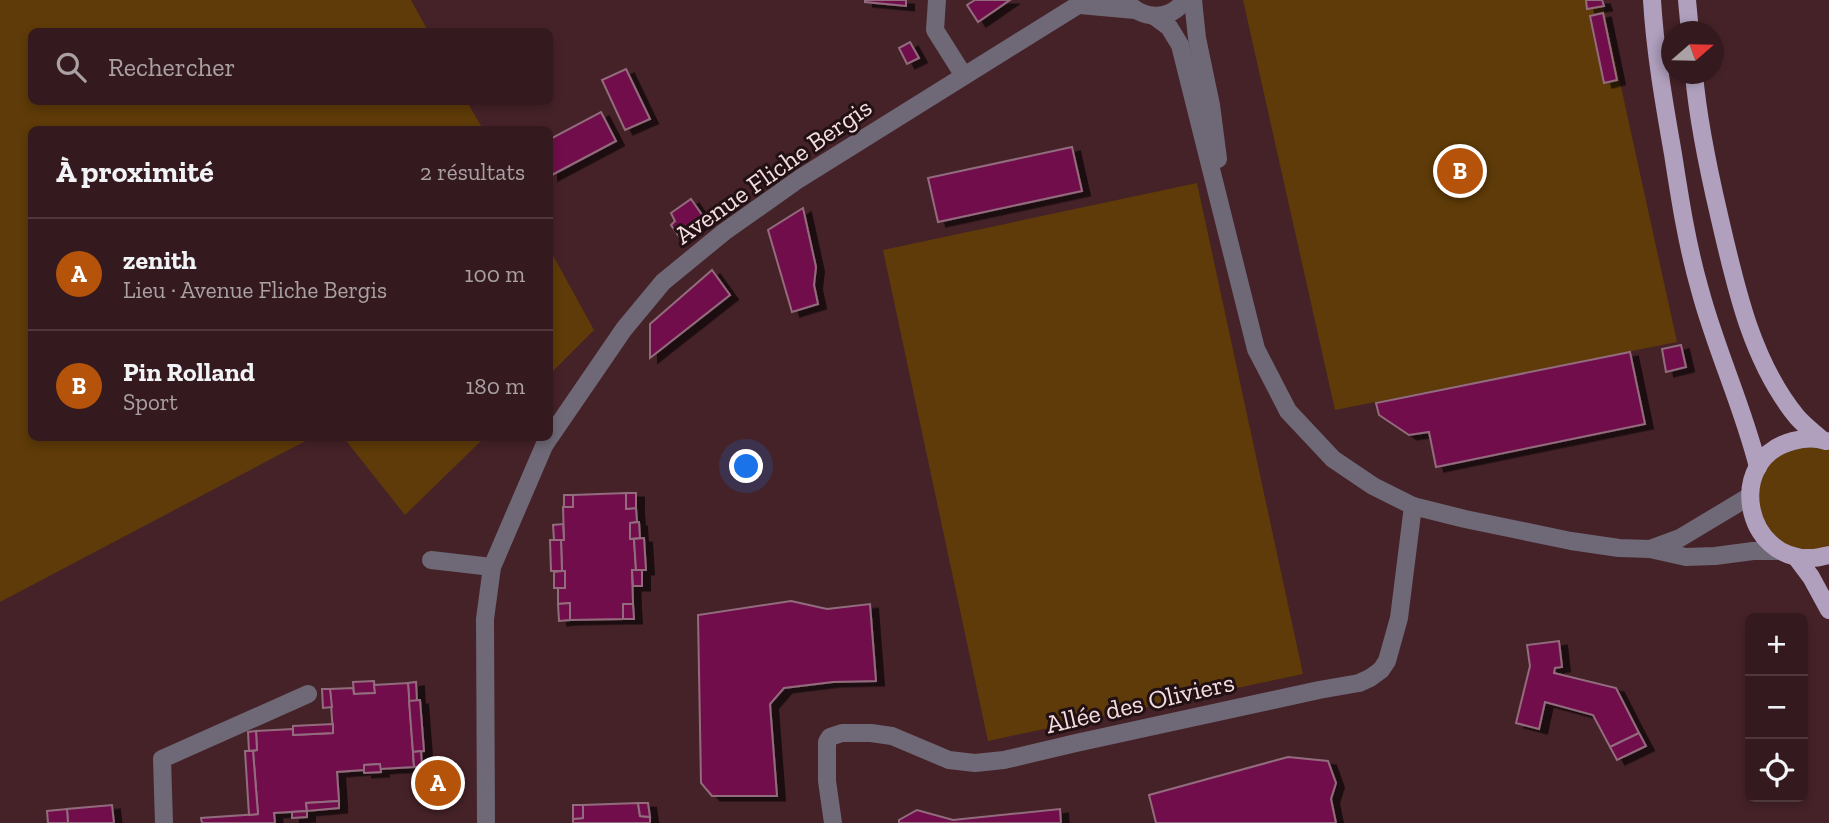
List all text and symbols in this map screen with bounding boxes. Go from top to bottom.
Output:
north arrow [1661,21,1724,84]
search box [28,28,553,105]
icon: search [52,48,90,86]
text: Rechercher [108,51,235,83]
street label: Avenue Fliche Bergis [668,91,878,251]
pin: B [1437,145,1483,197]
text: À proximité [56,154,214,190]
text: 2 résultats [420,158,525,186]
text: zenith [123,244,197,276]
text: A [71,260,87,288]
text: 100 m [465,260,525,288]
text: Lieu · Avenue Fliche Bergis [123,276,387,304]
text: Pin Rolland [123,356,255,388]
text: B [72,372,86,400]
text: 180 m [465,372,525,400]
text: Sport [123,388,178,416]
your location [729,449,763,483]
map controls [1745,613,1808,802]
button: + [1745,613,1808,676]
street label: Allée des Oliviers [1043,666,1237,740]
button: − [1745,676,1808,739]
button: locate [1745,739,1808,802]
pin: A [415,757,461,809]

